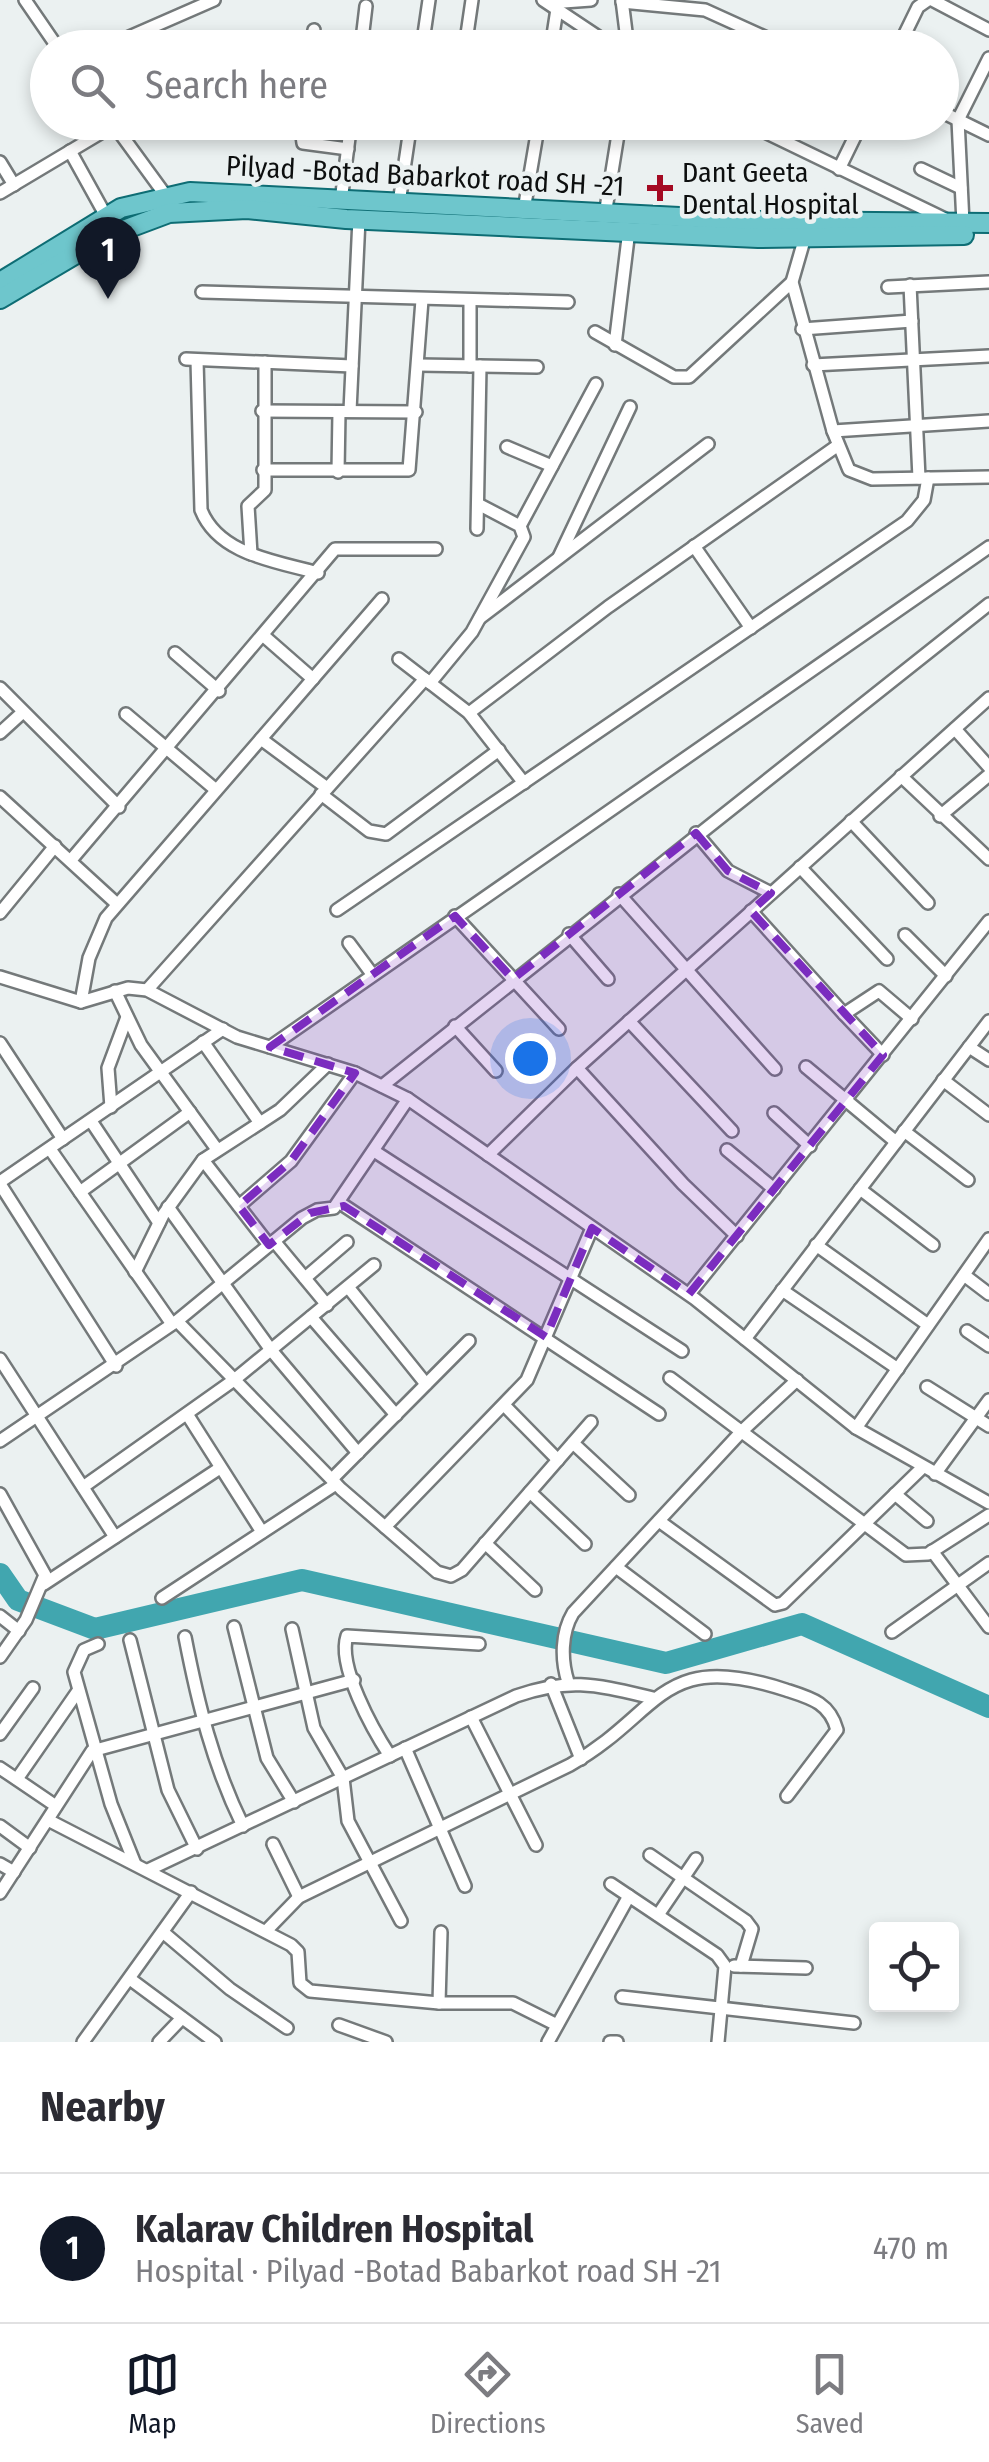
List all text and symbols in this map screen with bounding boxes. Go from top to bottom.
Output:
search box [30,30,959,140]
icon: search [65,58,120,113]
text: Search here [145,62,328,108]
street label: Pilyad -Botad Babarkot road SH -21 [225,149,625,203]
place label: Dant Geeta Dental Hospital [682,156,859,221]
marker: Dant Geeta Dental Hospital [647,175,673,201]
pin: 1 [76,216,140,299]
your location [505,1033,556,1084]
map controls [869,1922,959,2012]
button: locate [869,1922,959,2012]
text: Nearby [40,2082,165,2132]
text: Kalarav Children Hospital [135,2206,533,2252]
text: 1 [66,2229,79,2267]
text: 470 m [873,2229,949,2267]
text: Hospital · Pilyad -Botad Babarkot road SH -21 [135,2252,722,2290]
tab: Map [125,2347,180,2440]
tab: Directions [430,2347,546,2440]
tab: Saved [796,2347,864,2440]

